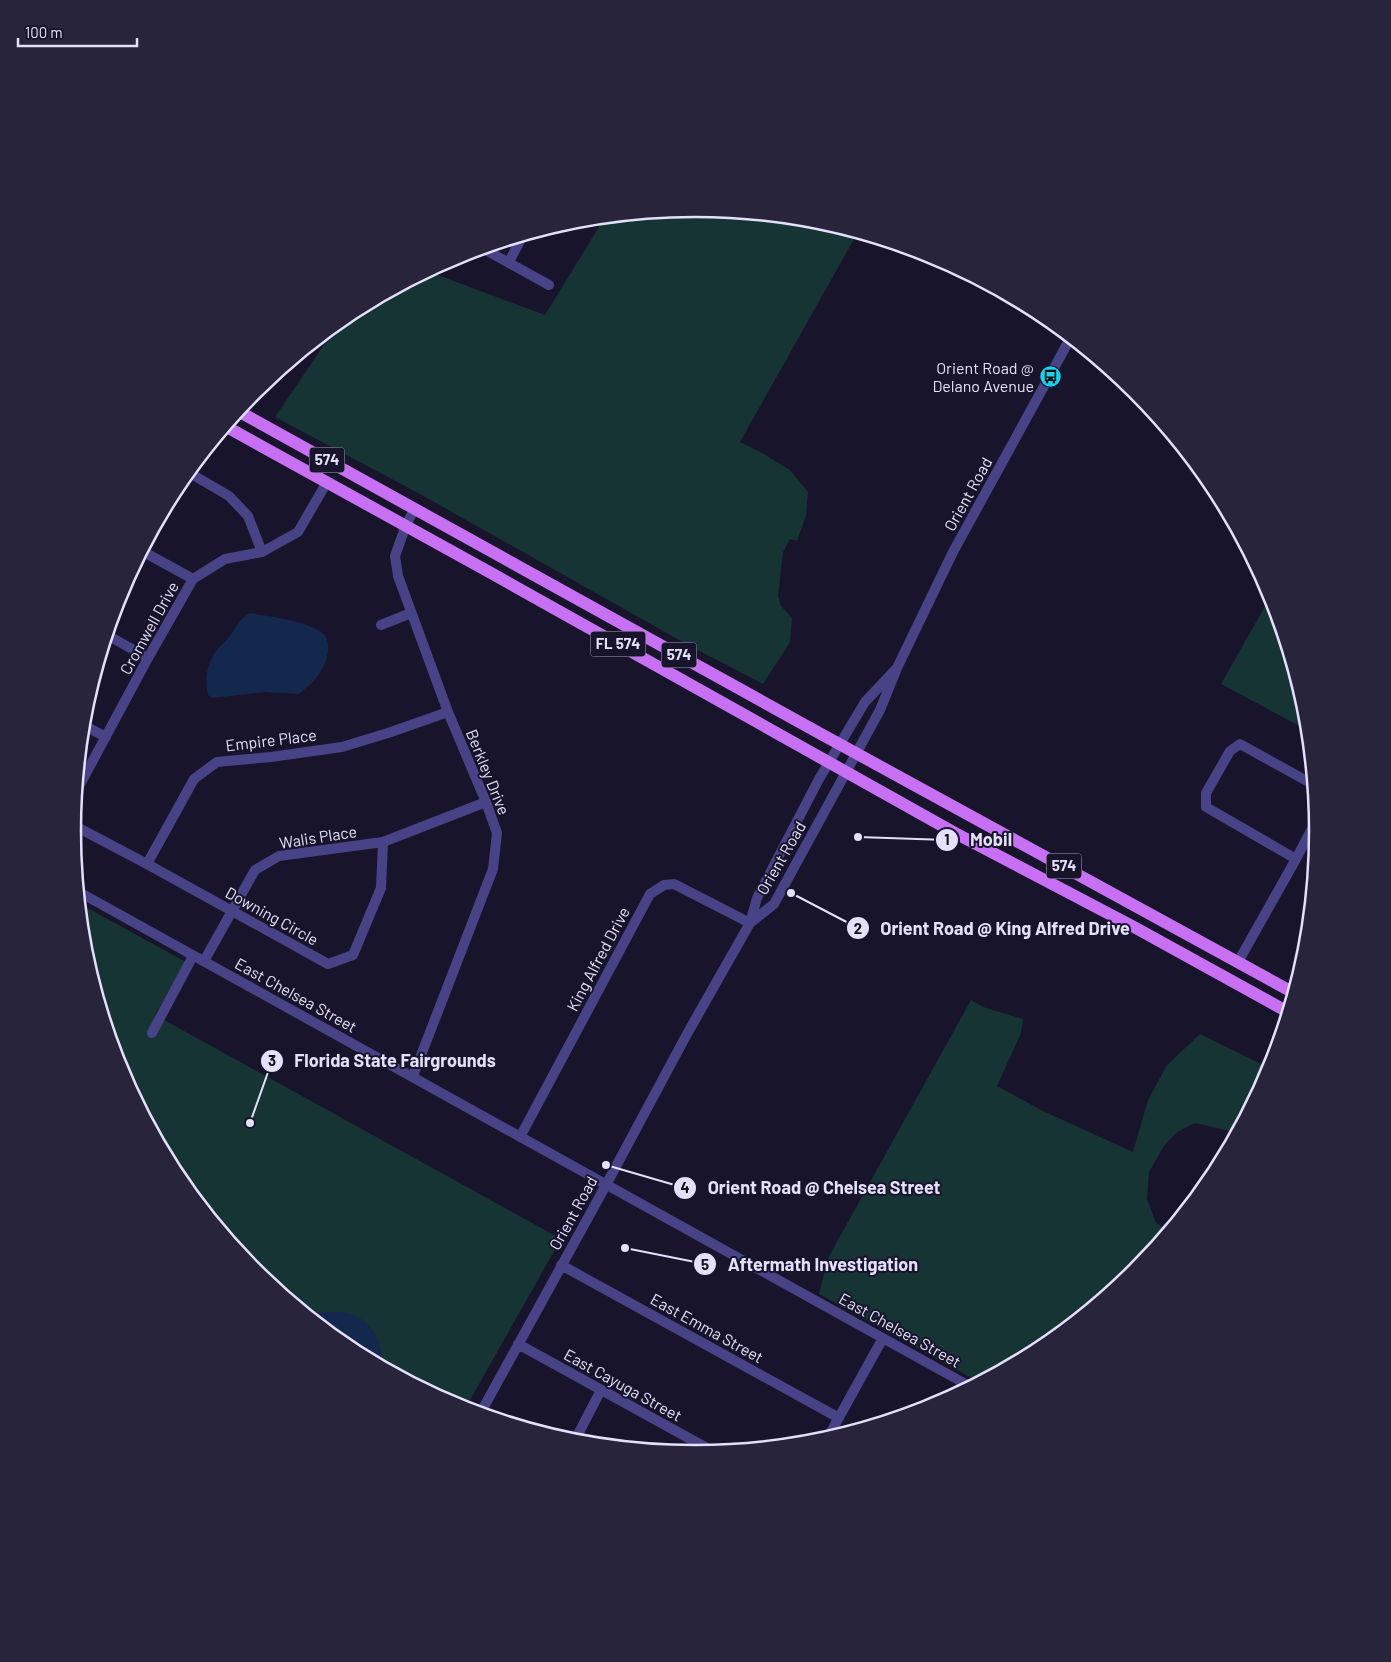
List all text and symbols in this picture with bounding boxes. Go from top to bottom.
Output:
scale bar [18,15,136,47]
text: 100 m [25,23,63,41]
place label: Orient Road @ Delano Avenue [932,358,1034,395]
bus stop icon: Orient Road @ Delano Avenue [1038,365,1062,389]
road number: 574 [310,448,344,472]
street label: Orient Road [940,454,996,534]
street label: Cromwell Drive [115,578,182,678]
road number: FL 574 [590,632,646,656]
road number: 574 [662,642,696,668]
street label: Empire Place [224,725,317,755]
street label: Berkley Drive [463,726,514,817]
street label: Orient Road [752,818,809,898]
street label: Walis Place [278,821,358,852]
callout: Mobil [935,823,1022,856]
text: Mobil [970,828,1012,850]
text: 1 [944,830,950,848]
road number: 574 [1046,854,1082,878]
street label: Downing Circle [223,882,322,949]
street label: King Alfred Drive [562,903,633,1014]
callout: Orient Road @ King Alfred Drive [845,912,1140,945]
text: Orient Road @ King Alfred Drive [880,917,1130,939]
text: 2 [854,919,862,937]
street label: East Chelsea Street [232,953,360,1036]
callout: Florida State Fairgrounds [259,1045,506,1078]
text: Florida State Fairgrounds [294,1049,496,1071]
text: 3 [268,1051,276,1069]
callout: Orient Road @ Chelsea Street [673,1172,950,1205]
street label: Orient Road [545,1173,601,1253]
text: Orient Road @ Chelsea Street [708,1176,941,1198]
text: 4 [680,1178,690,1196]
callout: Aftermath Investigation [693,1248,928,1281]
text: Aftermath Investigation [728,1253,918,1275]
text: 5 [701,1255,709,1273]
street label: East Chelsea Street [836,1288,964,1371]
street label: East Emma Street [648,1289,767,1366]
street label: East Cayuga Street [561,1344,685,1425]

